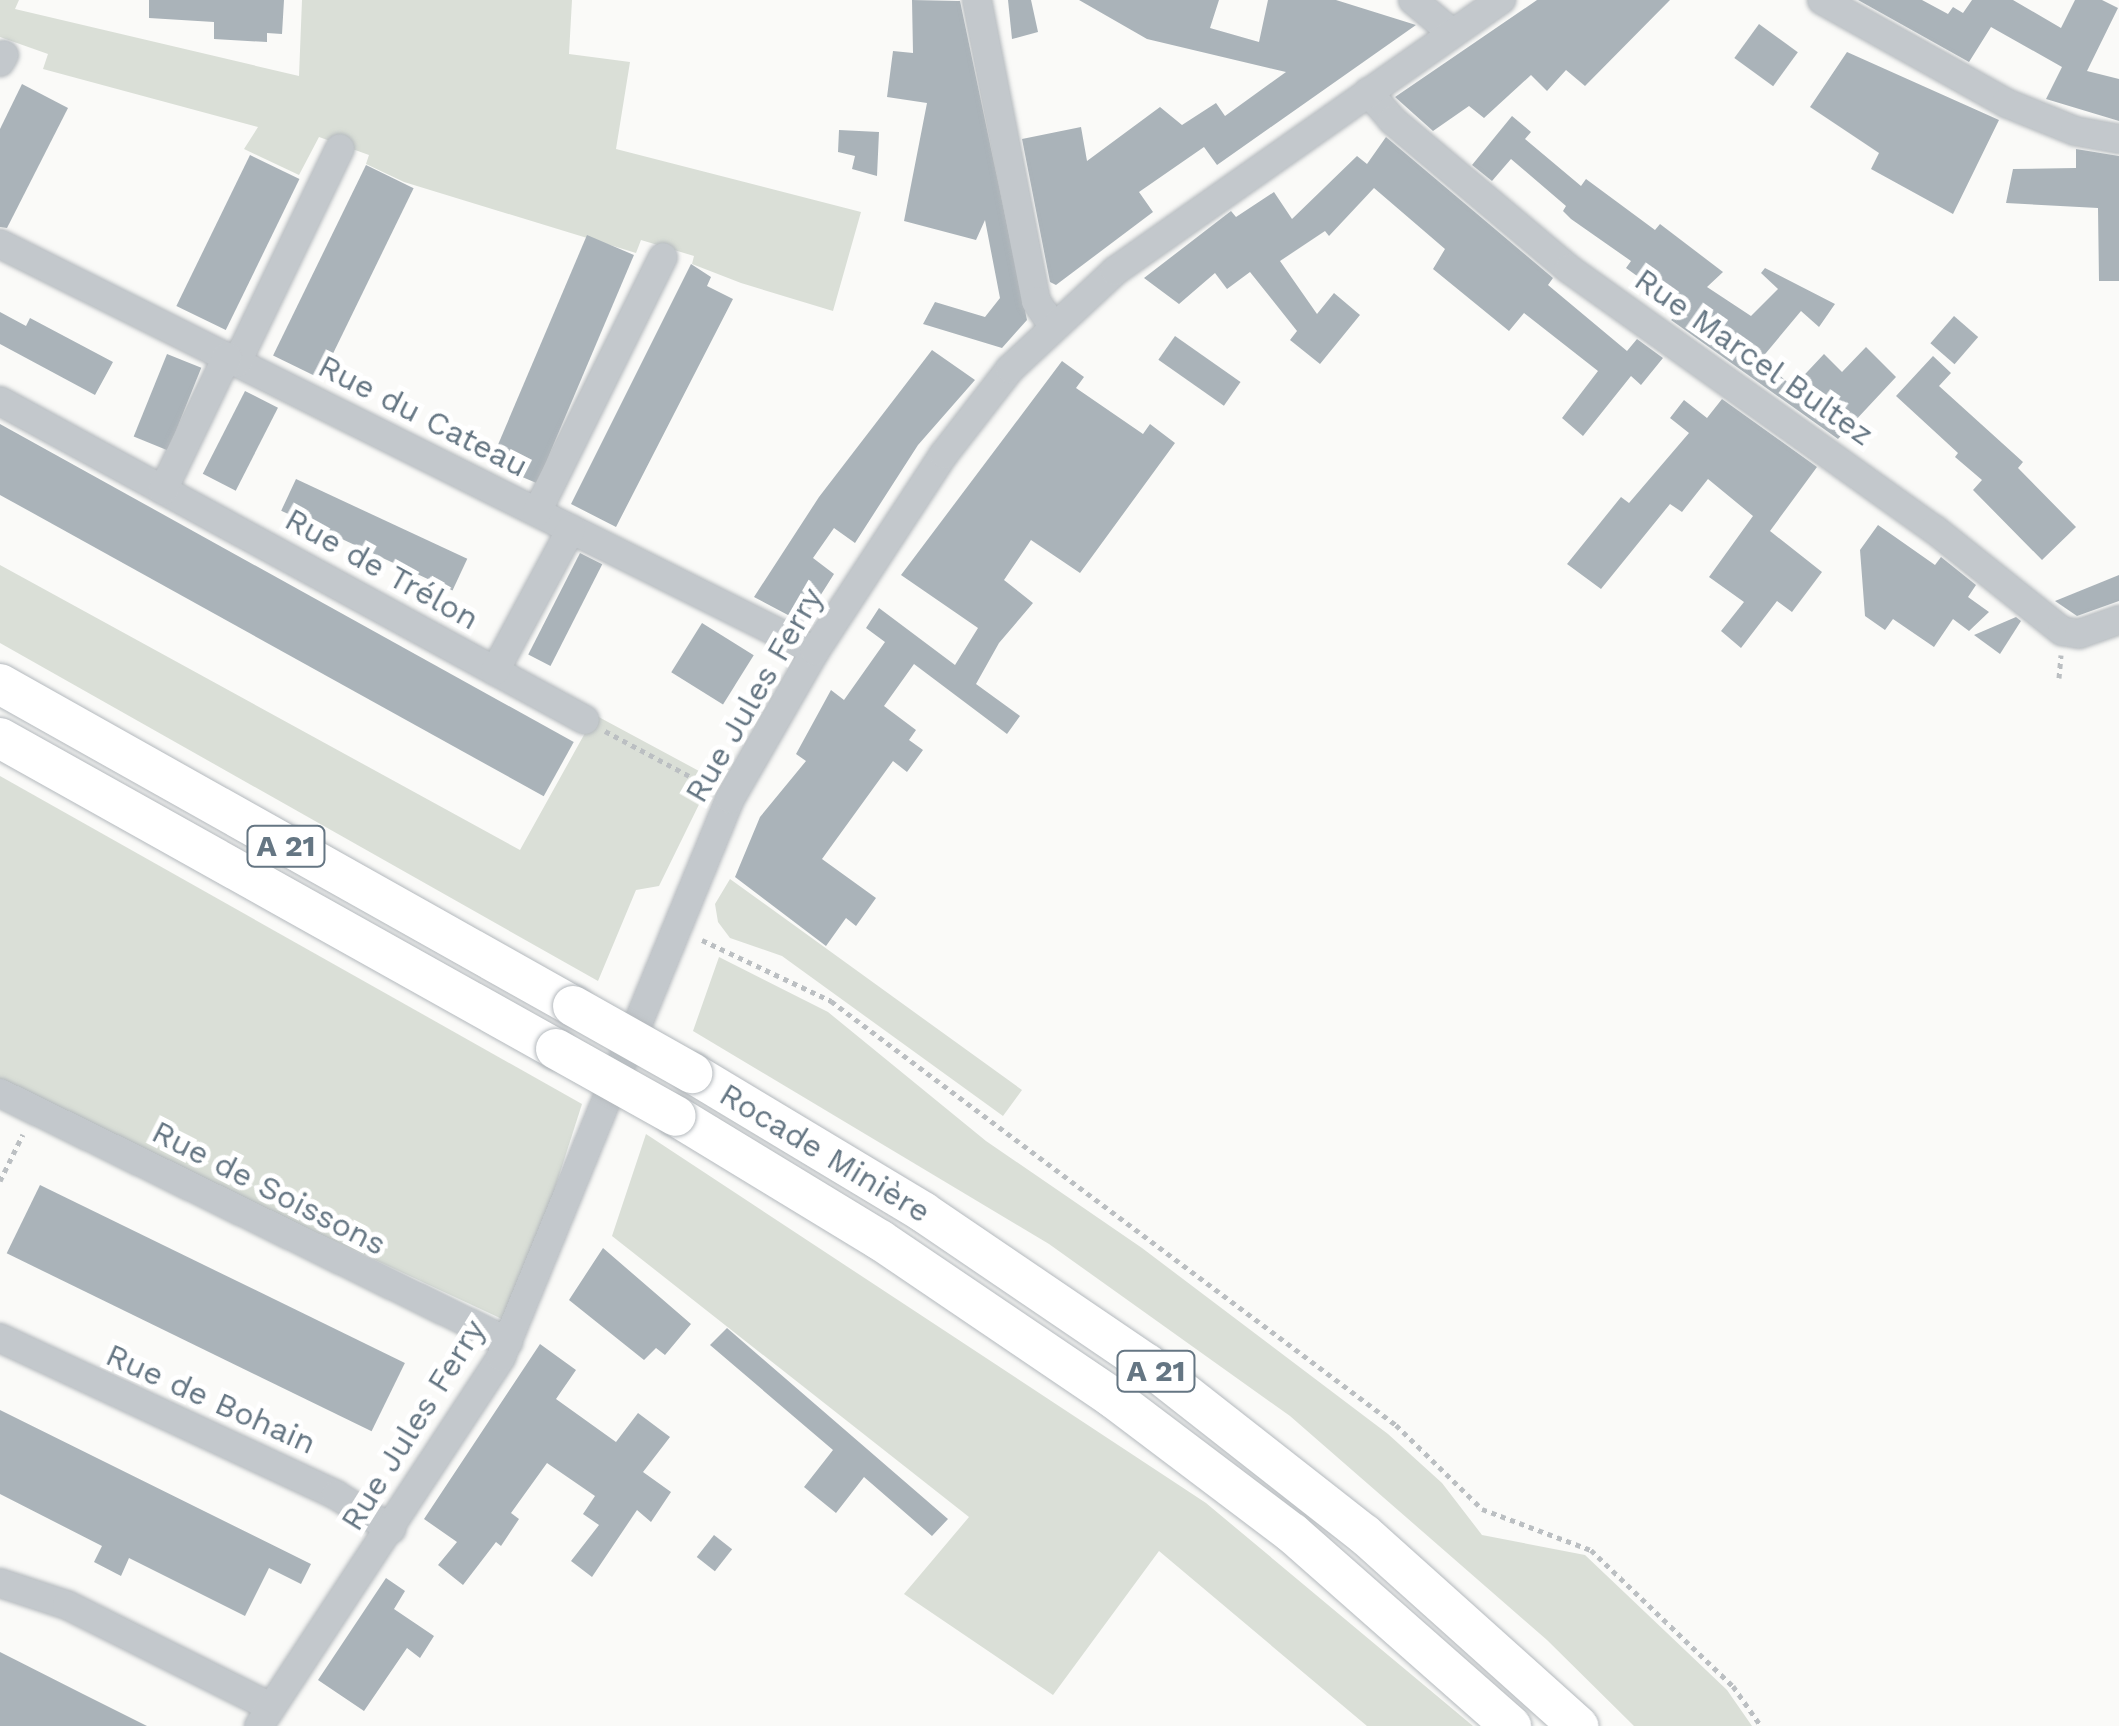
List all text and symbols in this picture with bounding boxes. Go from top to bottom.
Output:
street label: Rue Marcel Bultez [1627,260,1881,454]
street label: Rue du Cateau [312,347,534,485]
street label: Rue de Trélon [278,500,486,638]
street label: Rue Jules Ferry [677,580,831,810]
road number: A 21 [246,821,326,871]
street label: Rocade Minière [713,1075,937,1231]
street label: Rue de Soissons [146,1112,392,1264]
street label: Rue Jules Ferry [332,1312,494,1538]
street label: Rue de Bohain [100,1336,322,1462]
road number: A 21 [1116,1346,1196,1396]

